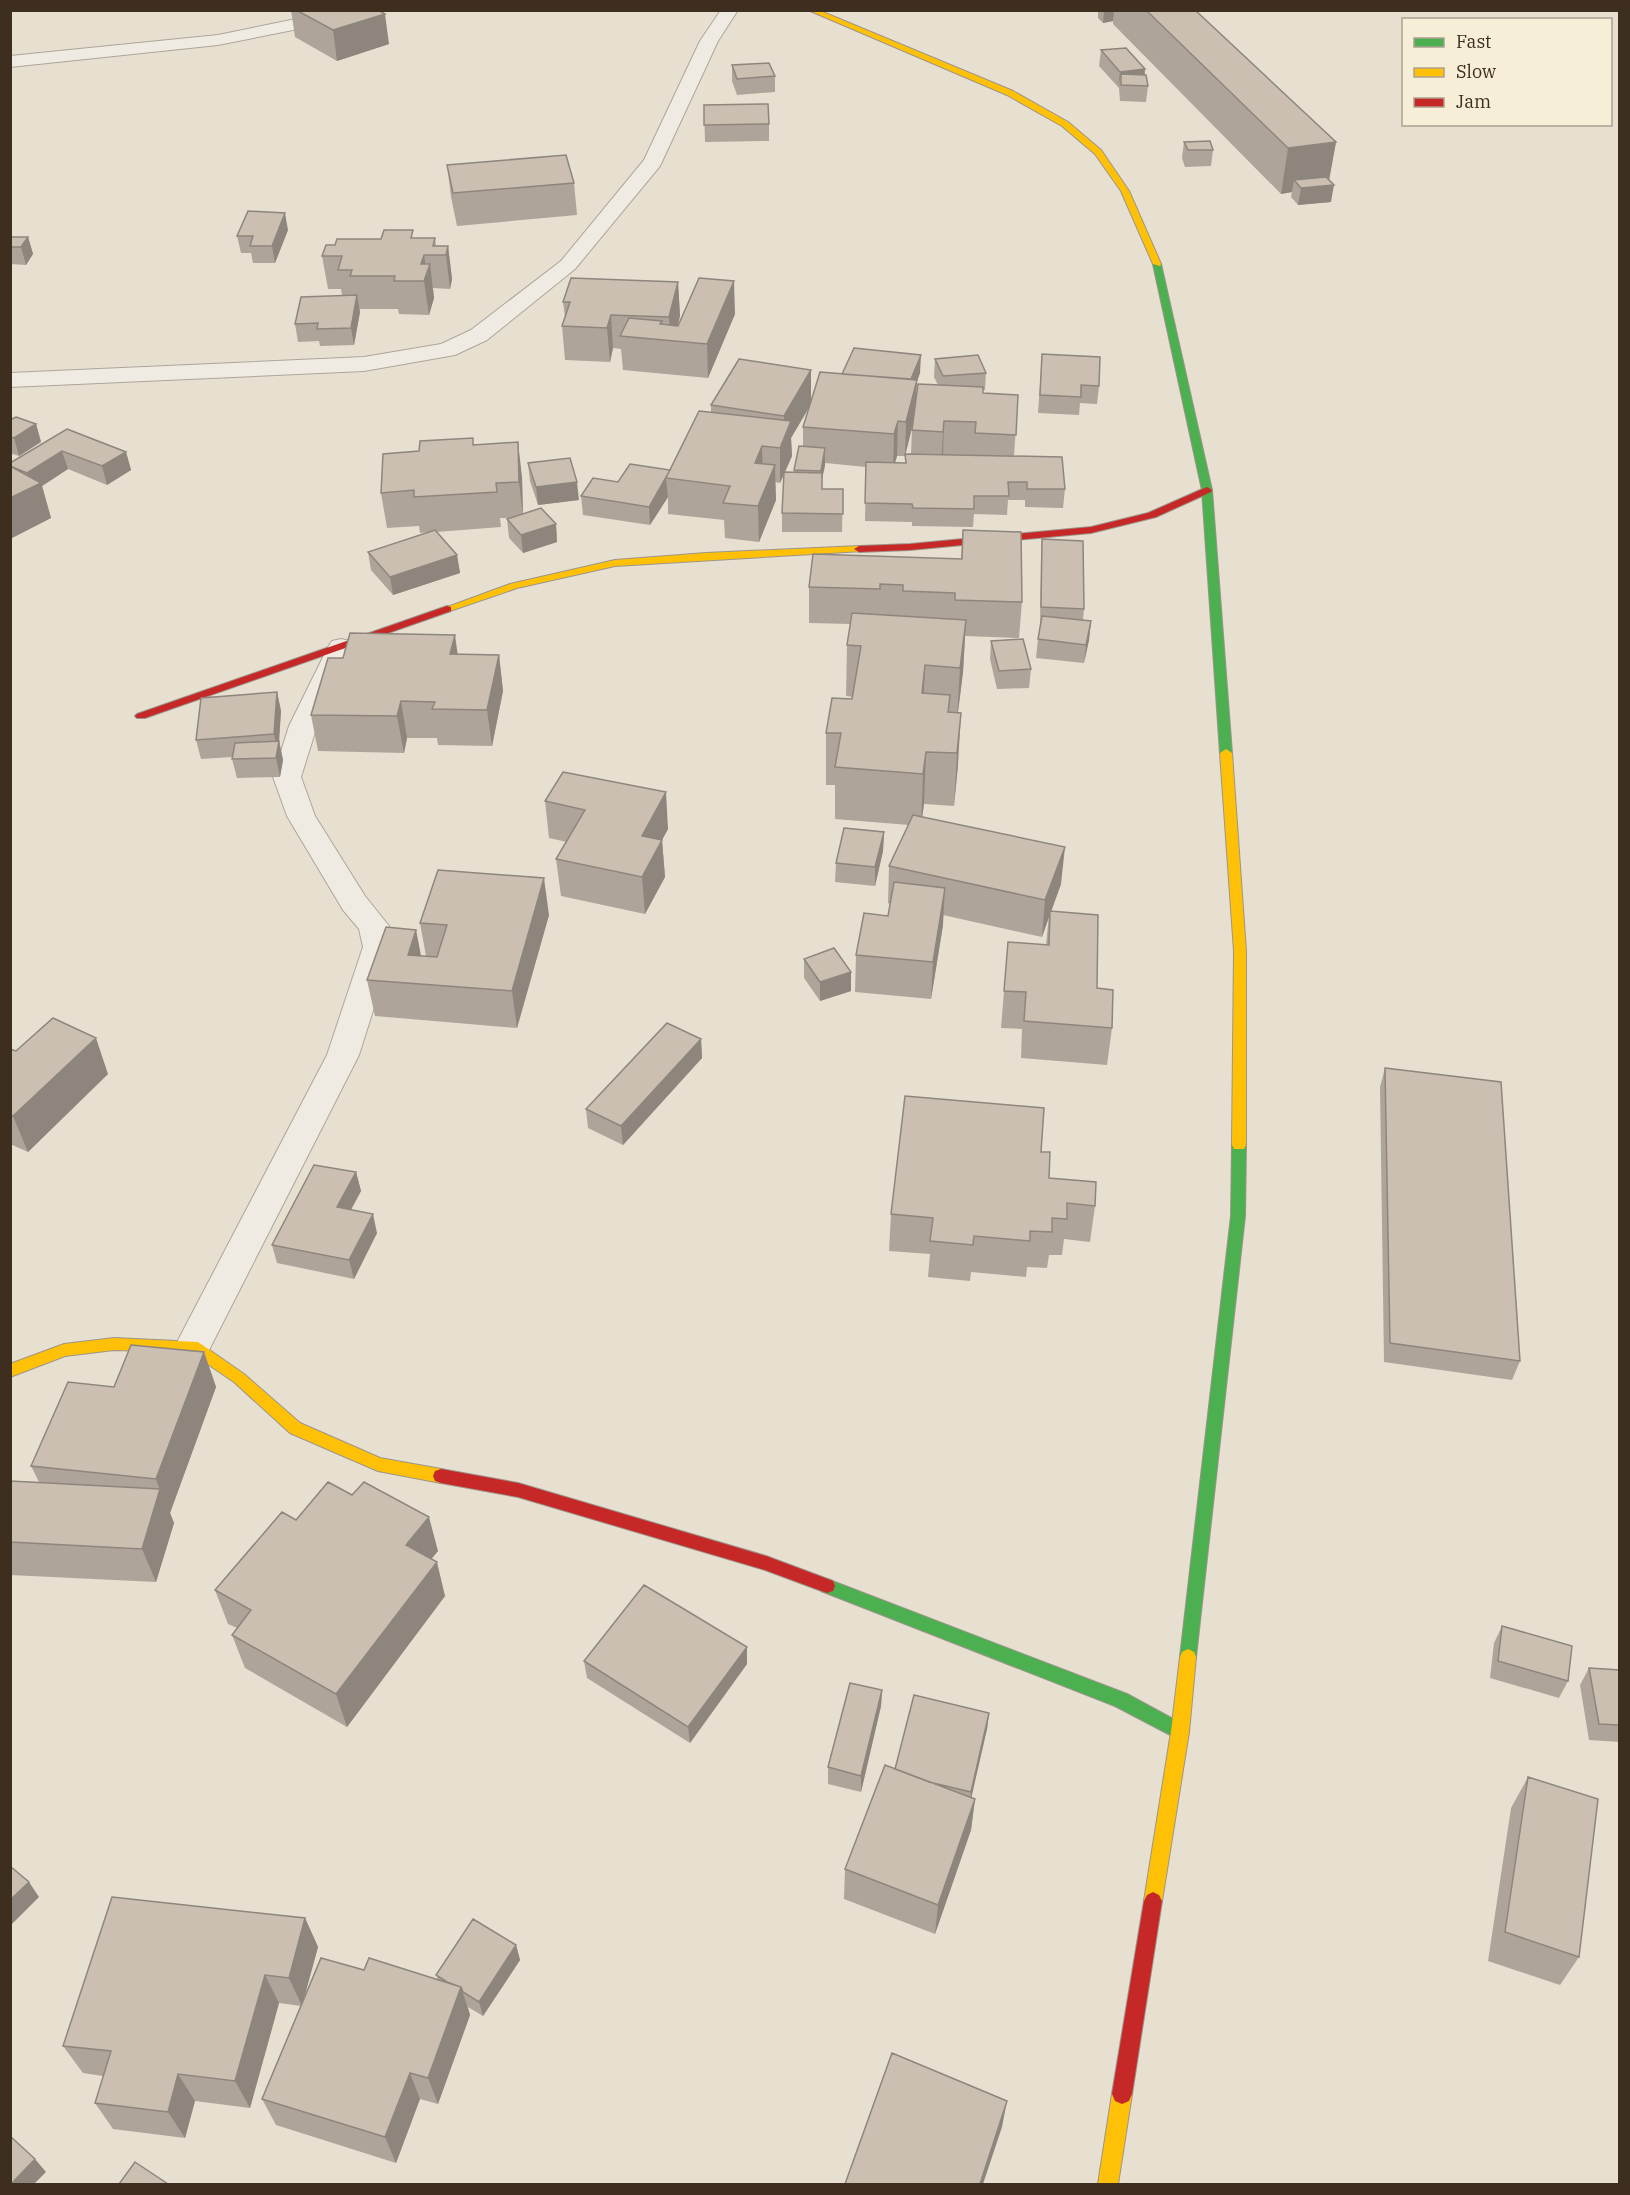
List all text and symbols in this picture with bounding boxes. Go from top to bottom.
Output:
legend [1402,18,1612,126]
text: Fast [1456,30,1491,53]
text: Slow [1456,60,1496,83]
text: Jam [1456,90,1491,113]

